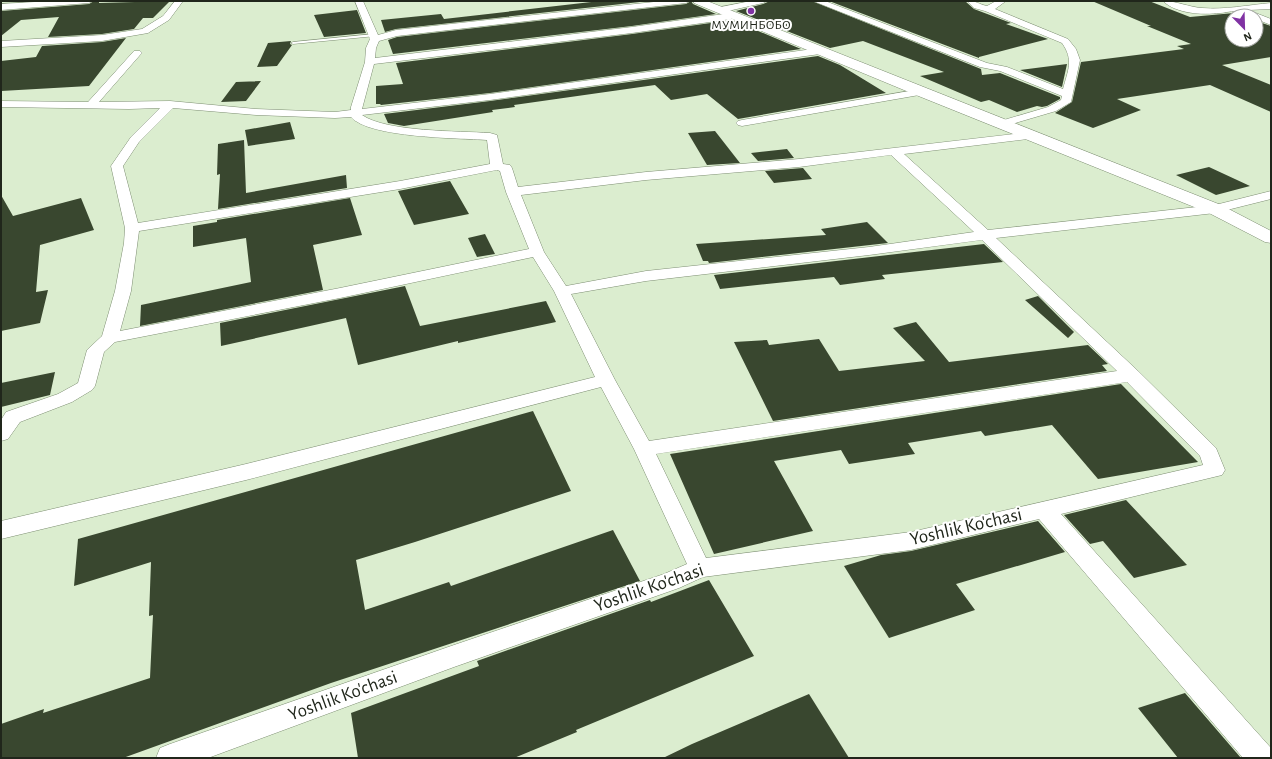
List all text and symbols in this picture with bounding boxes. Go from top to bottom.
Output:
marker: МУМИНБОБО [746,6,756,16]
north arrow [1224,8,1264,48]
place label: МУМИНБОБО [711,19,791,32]
text: N [1242,30,1253,43]
street label: Yoshlik Ko'chasi [908,505,1024,549]
street label: Yoshlik Ko'chasi [592,560,706,616]
street label: Yoshlik Ko'chasi [286,667,400,725]

